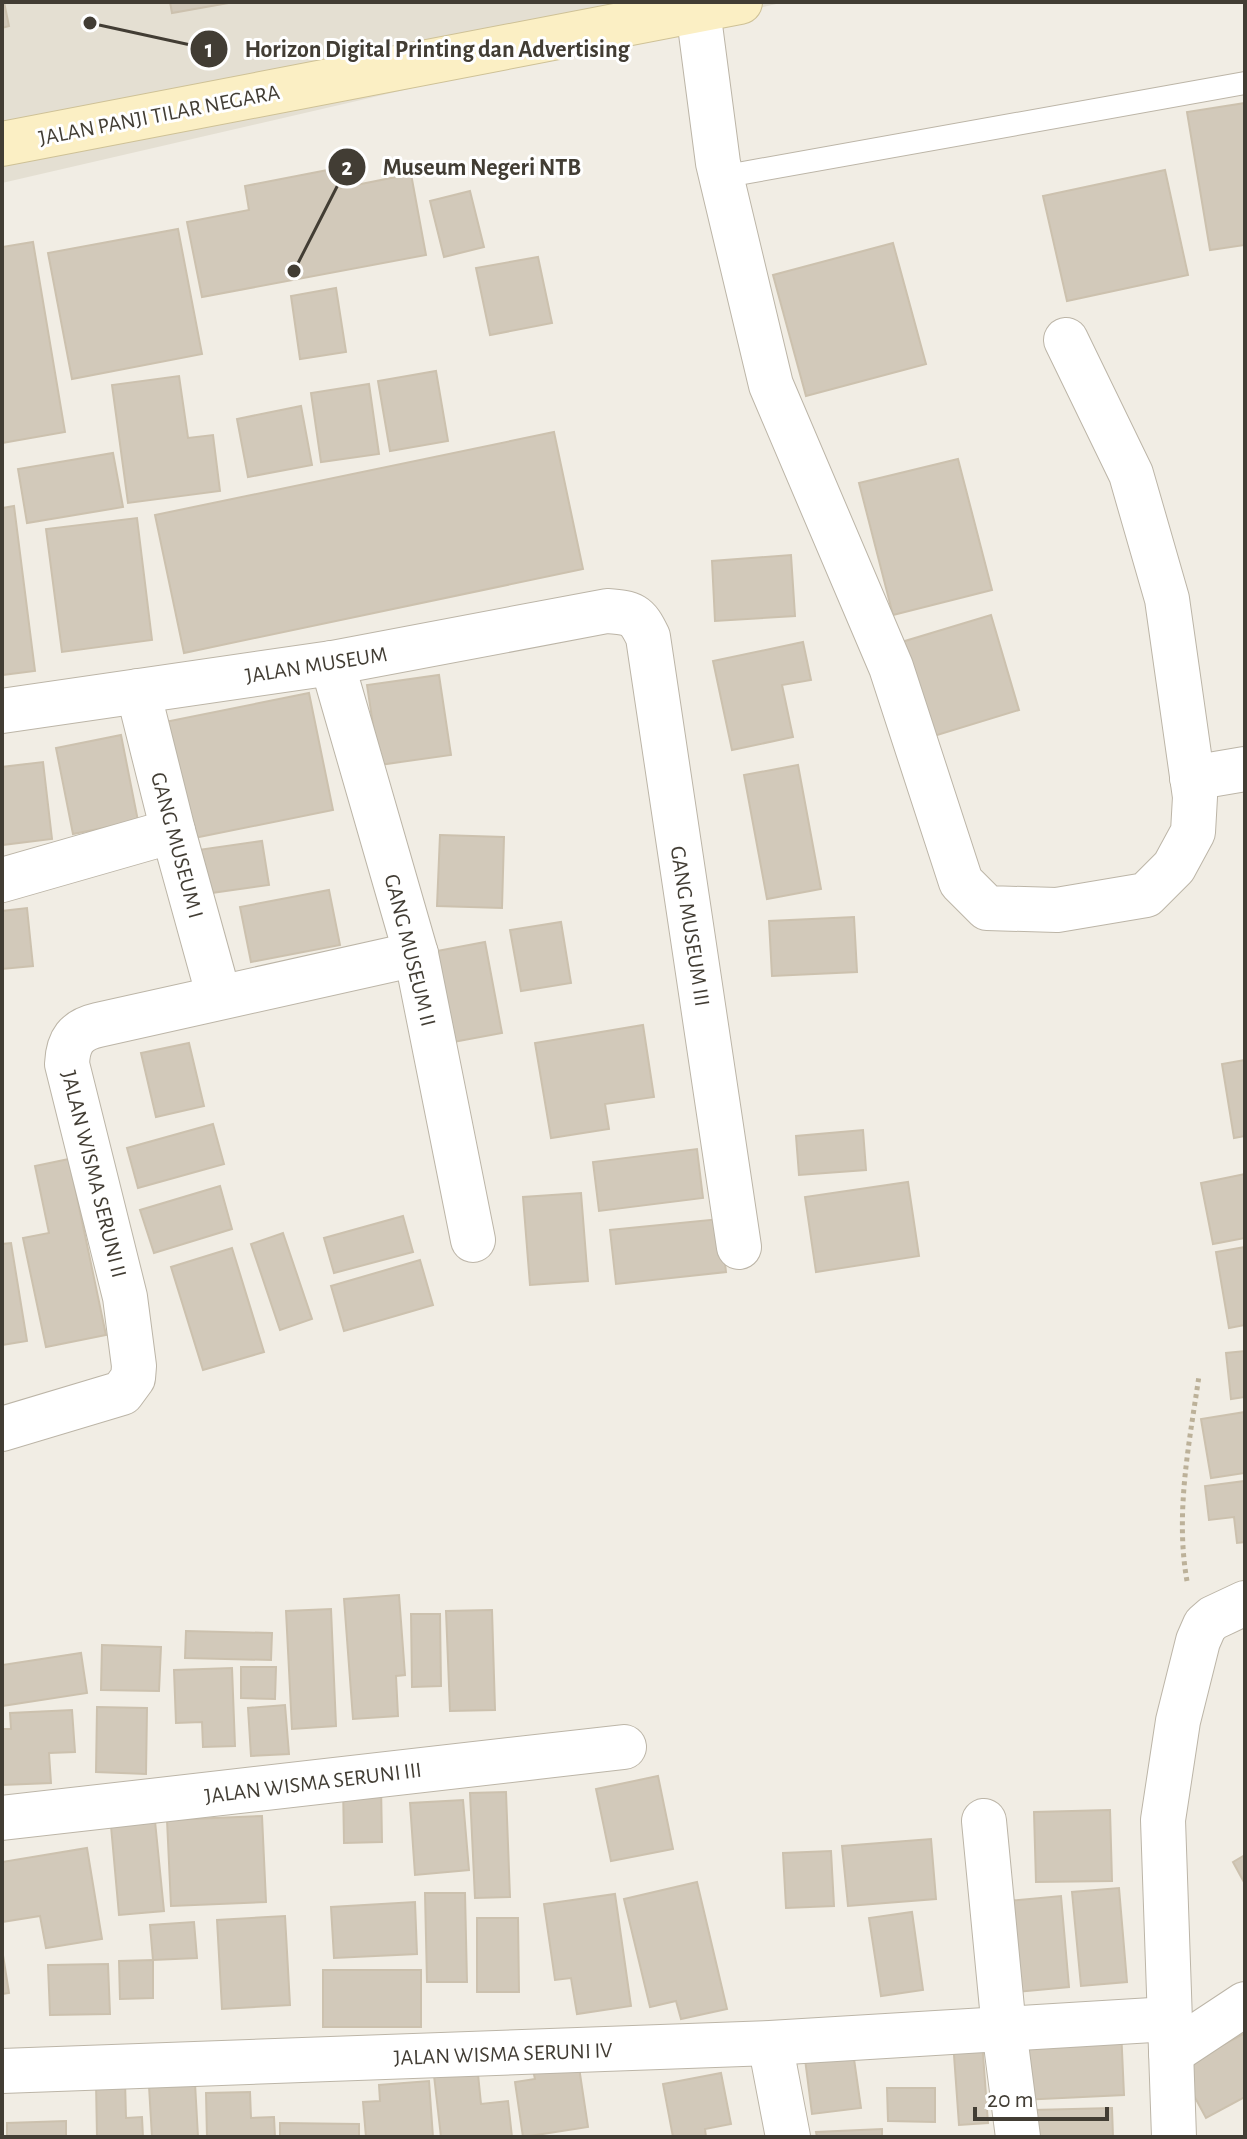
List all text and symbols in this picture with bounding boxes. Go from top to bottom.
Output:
callout: Horizon Digital Printing dan Advertising [189,25,646,73]
text: 1 [205,38,213,62]
text: Horizon Digital Printing dan Advertising [244,38,631,62]
street label: JALAN PANJI TILAR NEGARA [37,81,282,149]
callout: Museum Negeri NTB [327,143,598,191]
text: 2 [341,156,353,180]
text: Museum Negeri NTB [383,156,581,180]
street label: JALAN MUSEUM [244,643,389,687]
street label: GANG MUSEUM I [147,770,207,921]
street label: GANG MUSEUM III [666,844,714,1008]
street label: GANG MUSEUM II [380,872,440,1029]
street label: JALAN WISMA SERUNI II [58,1068,130,1280]
street label: JALAN WISMA SERUNI III [203,1759,423,1807]
street label: JALAN WISMA SERUNI IV [393,2039,613,2069]
scale bar [975,2071,1107,2121]
text: 20 m [987,2088,1034,2112]

